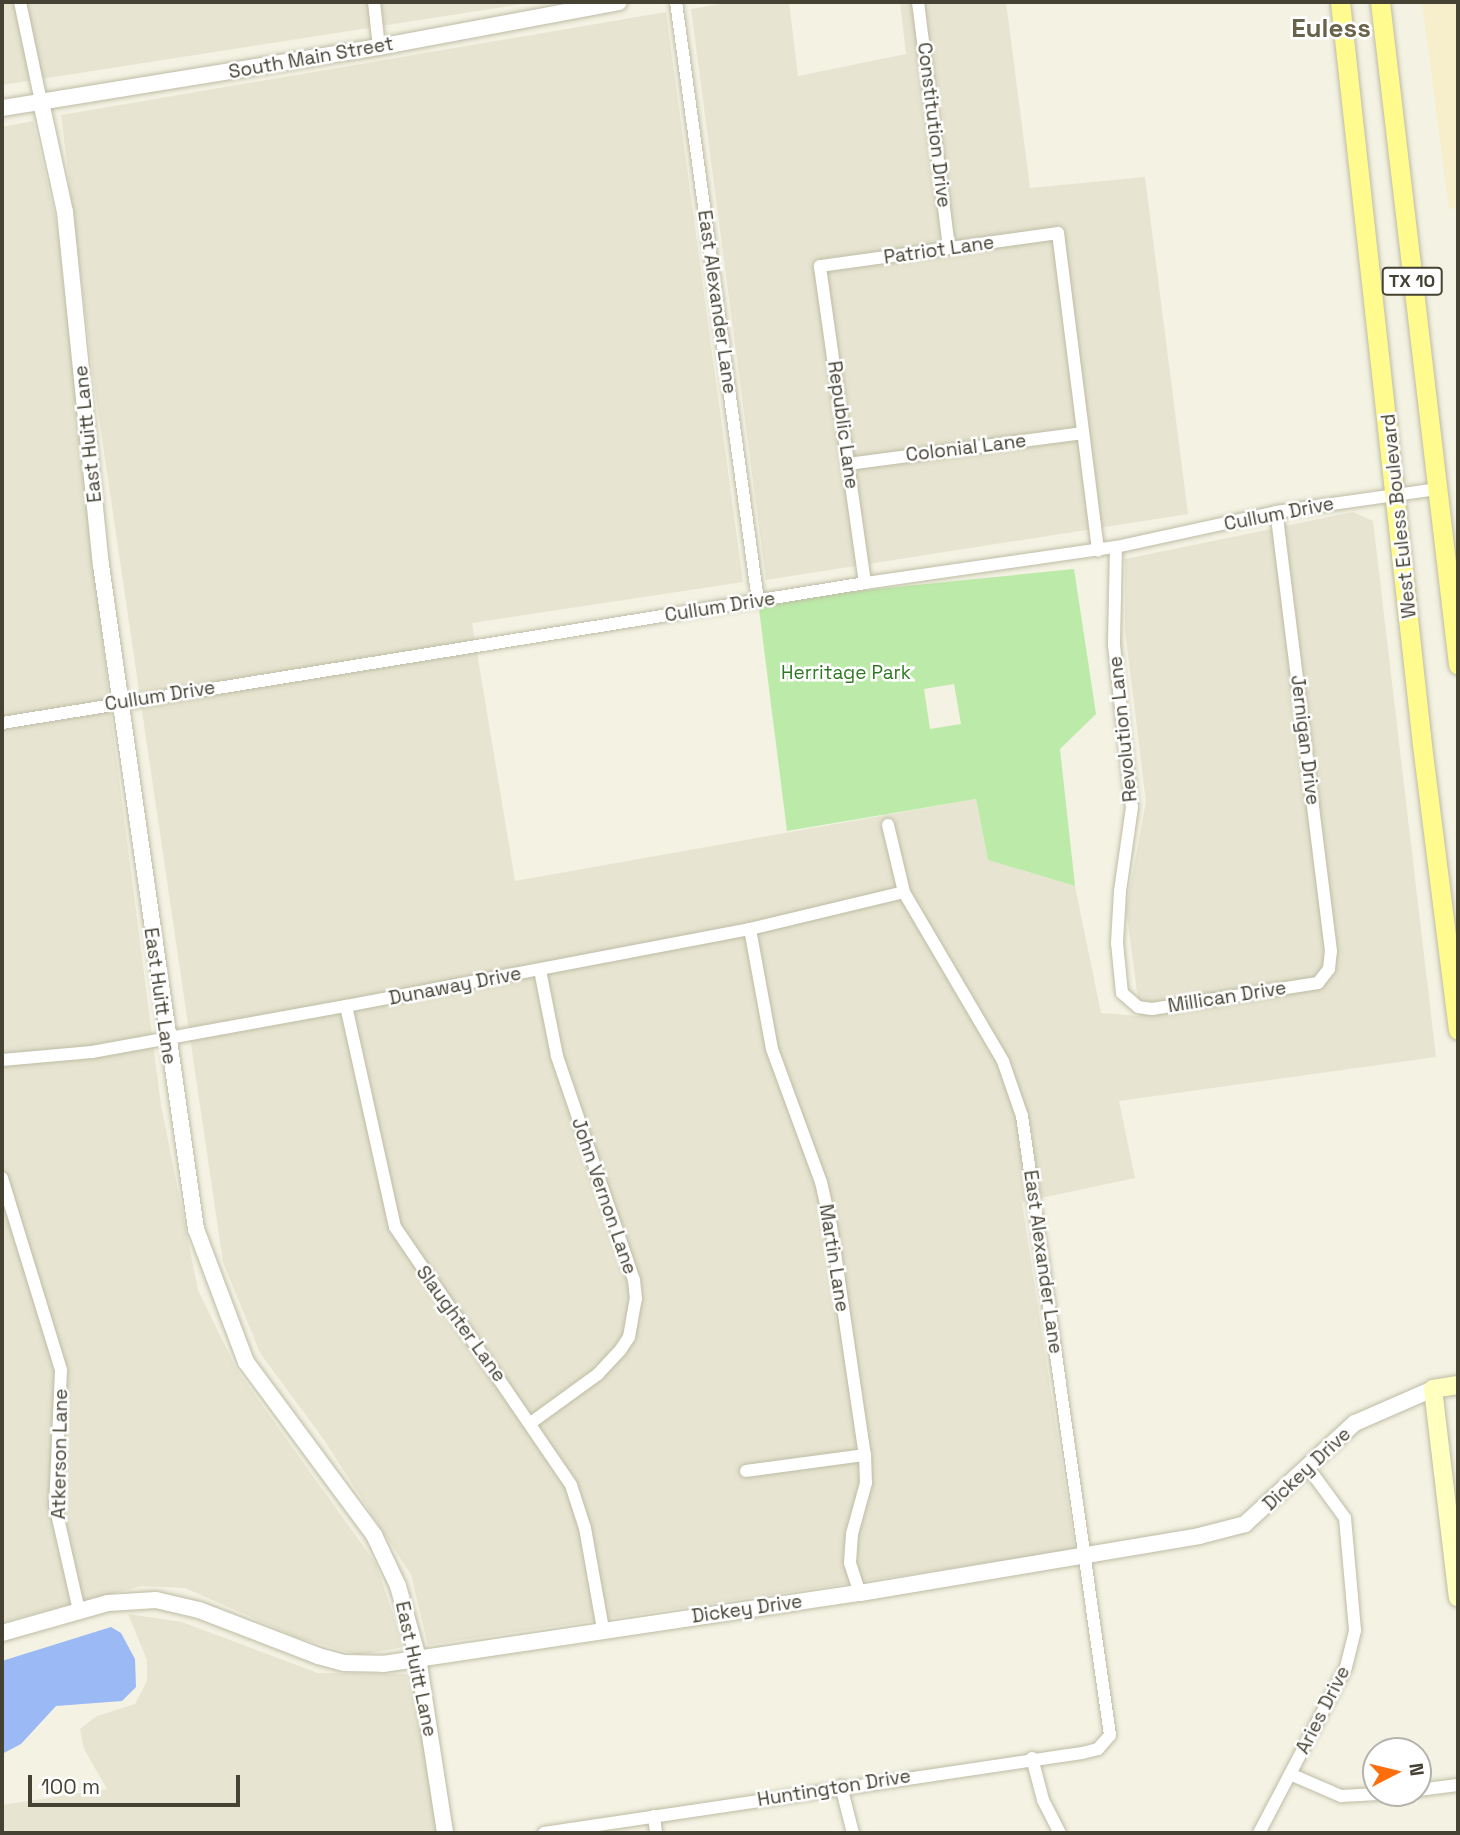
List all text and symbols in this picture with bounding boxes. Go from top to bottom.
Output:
district label: Euless [1291,13,1371,45]
street label: South Main Street [227,32,395,84]
street label: Constitution Drive [913,41,955,209]
street label: East Alexander Lane [693,209,741,395]
street label: Patriot Lane [882,231,996,269]
road number: TX 10 [1380,267,1444,296]
street label: Republic Lane [823,359,863,491]
street label: East Huitt Lane [69,364,107,504]
street label: West Euless Boulevard [1377,413,1421,619]
street label: Colonial Lane [904,429,1028,467]
street label: Cullum Drive [1222,492,1336,536]
street label: Cullum Drive [663,587,777,627]
street label: Revolution Lane [1104,655,1142,803]
park label: Herritage Park [781,662,911,684]
street label: Jernigan Drive [1286,674,1324,806]
street label: Cullum Drive [103,676,217,716]
street label: East Huitt Lane [139,926,181,1066]
street label: Dunaway Drive [387,962,523,1010]
street label: Millican Drive [1166,976,1288,1018]
street label: John Vernon Lane [566,1115,642,1277]
street label: East Alexander Lane [1019,1169,1067,1355]
street label: Martin Lane [814,1203,854,1313]
street label: Slaughter Lane [411,1261,511,1387]
street label: Atkerson Lane [47,1388,73,1520]
street label: Dickey Drive [1258,1423,1356,1515]
street label: Dickey Drive [690,1590,804,1628]
street label: East Huitt Lane [391,1599,441,1739]
street label: Aries Drive [1291,1662,1355,1758]
north arrow [1362,1737,1432,1807]
scale bar [32,1762,243,1806]
text: N [1403,1762,1430,1777]
street label: Huntington Drive [756,1765,912,1811]
text: 100 m [41,1773,100,1800]

